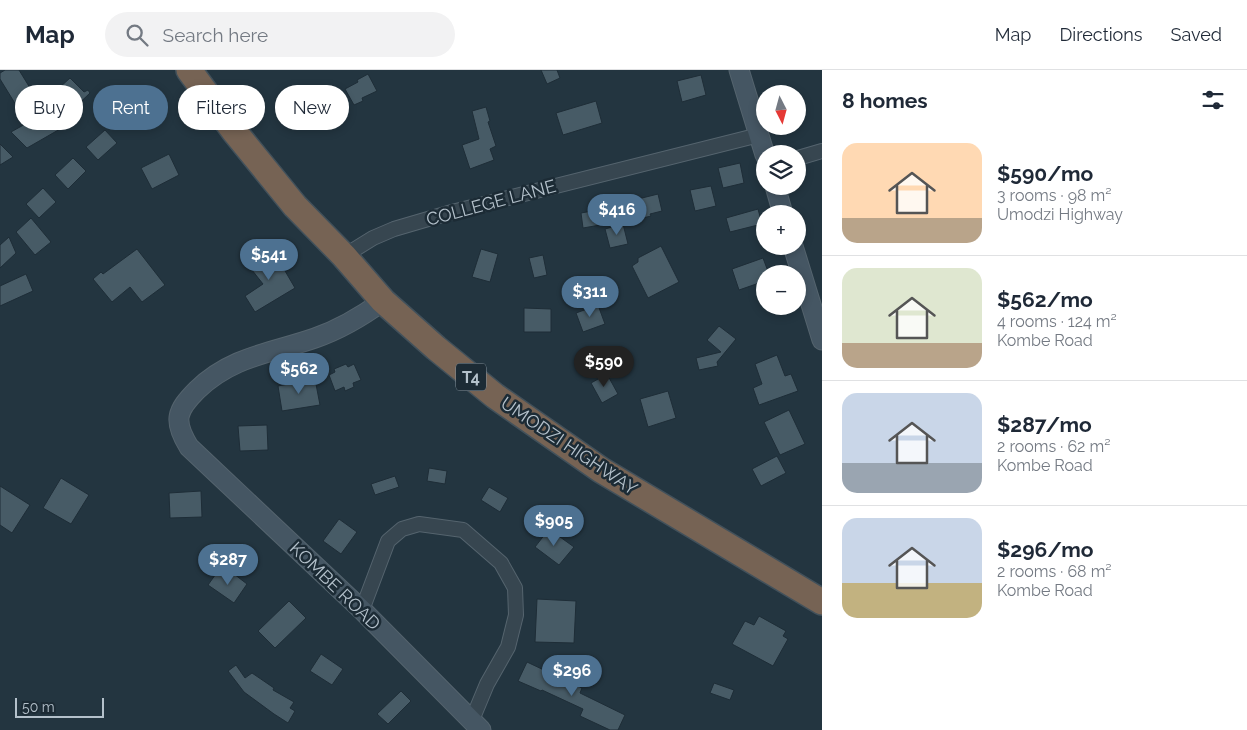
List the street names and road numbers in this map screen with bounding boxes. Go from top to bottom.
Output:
street label: COLLEGE LANE [424,175,558,230]
road number: T4 [456,364,486,390]
street label: UMODZI HIGHWAY [497,392,642,499]
street label: KOMBE ROAD [286,537,385,634]

